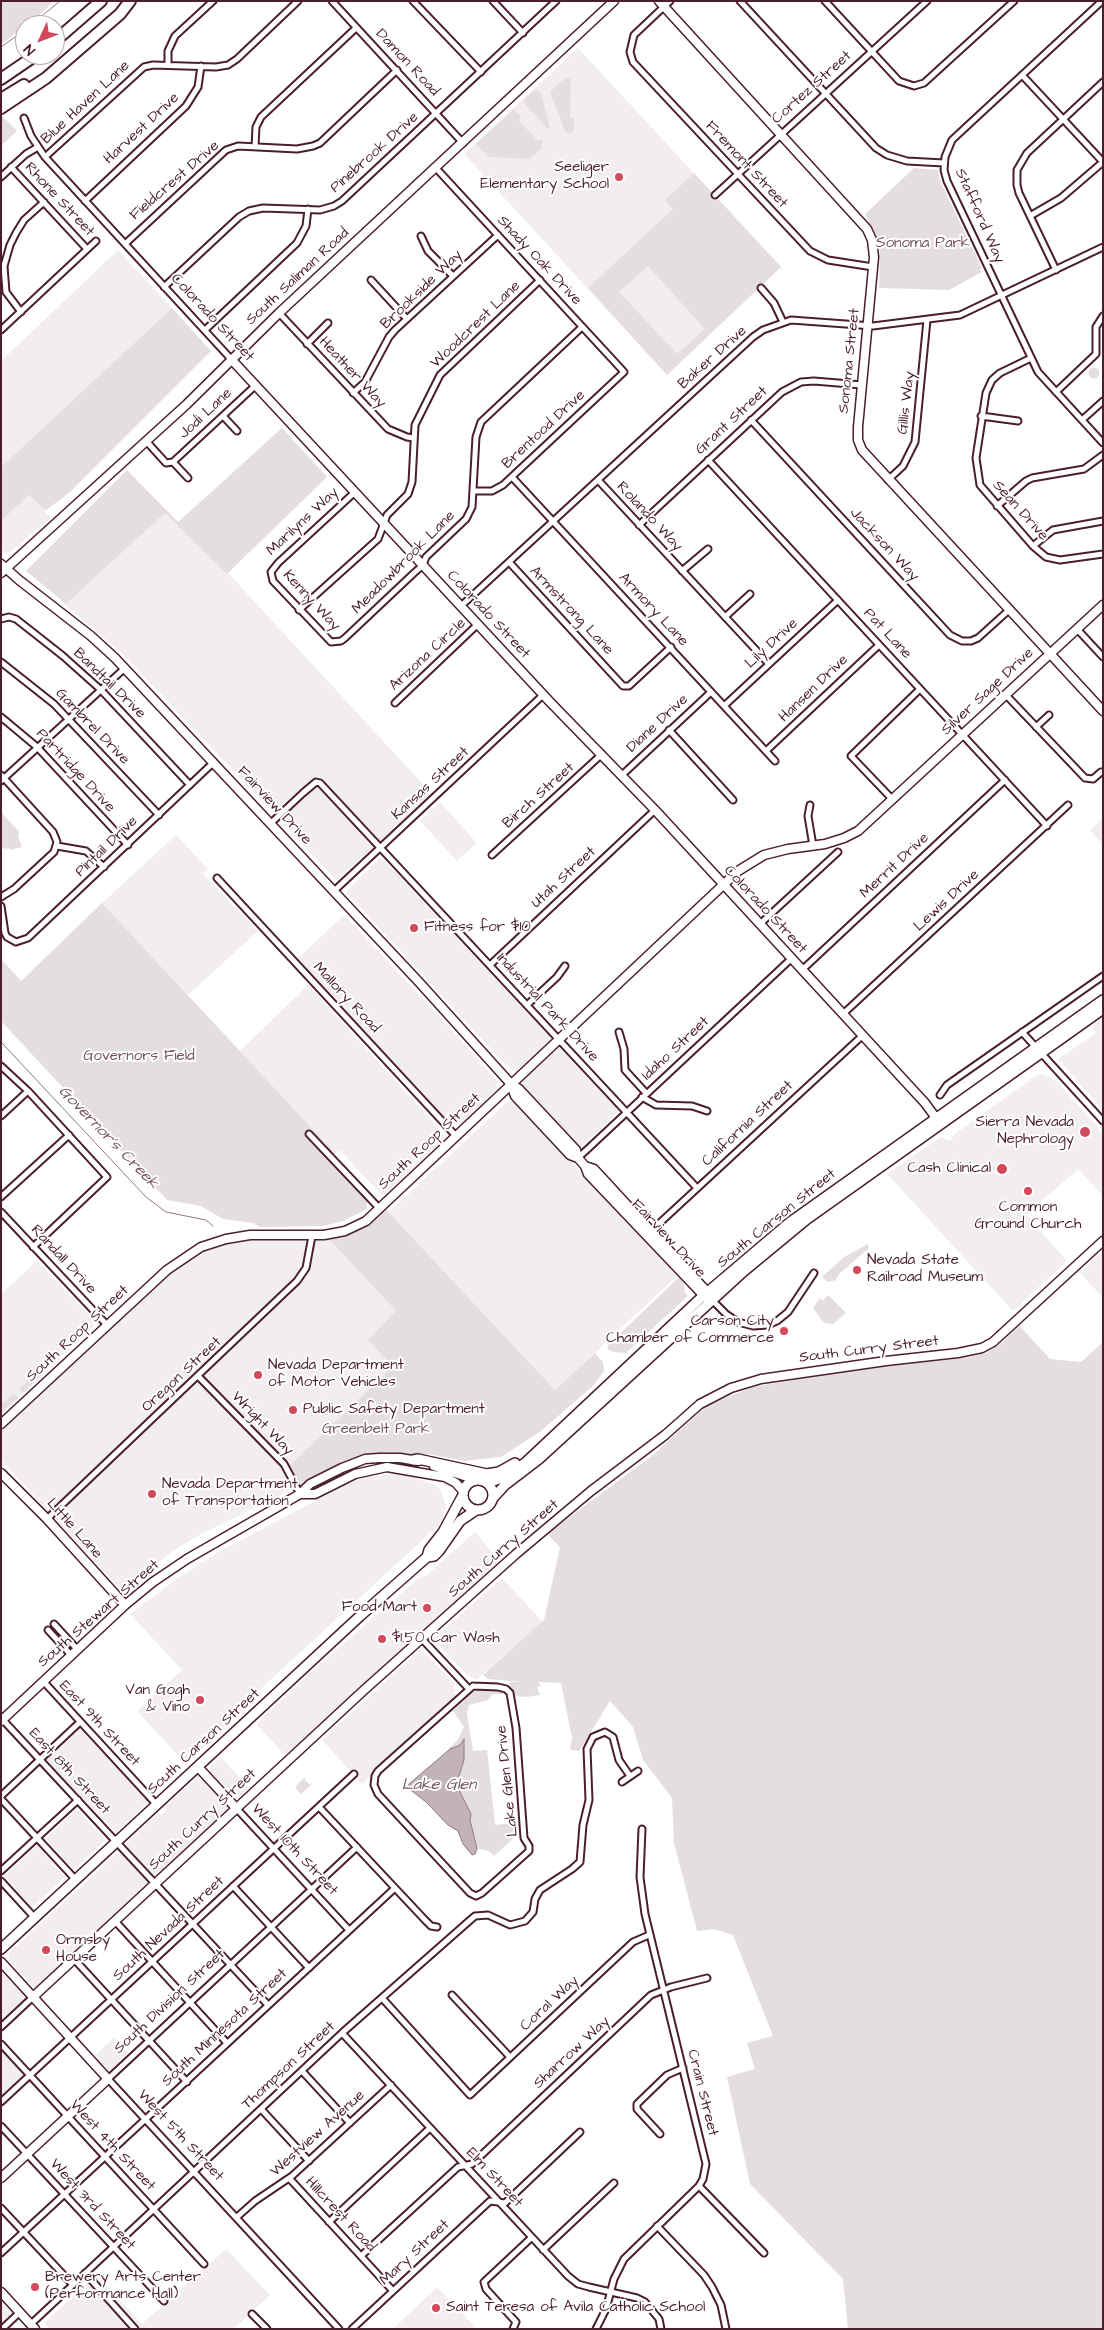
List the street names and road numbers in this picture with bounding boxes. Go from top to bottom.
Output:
street label: Damon Road [371,26,443,100]
street label: Cortez Street [768,47,856,129]
street label: Blue Haven Lane [38,57,134,149]
street label: Harvest Drive [101,89,183,169]
street label: Pinebrook Drive [327,109,423,197]
street label: Fremont Street [701,118,791,212]
street label: Fieldcrest Drive [127,137,223,225]
street label: Rhone Street [20,159,98,241]
street label: Stafford Way [950,166,1008,266]
street label: Shady Oak Drive [493,213,585,309]
street label: South Saliman Road [243,225,353,329]
street label: Brookside Way [377,246,467,334]
street label: Colorado Street [166,270,258,366]
street label: Woodcrest Lane [427,278,525,372]
street label: Sonoma Street [836,308,864,414]
street label: Baker Drive [675,323,751,393]
street label: Heather Way [314,334,390,412]
street label: Gillis Way [894,371,920,435]
street label: Grant Street [692,383,772,459]
street label: Jodi Lane [176,385,236,443]
street label: Brentood Drive [499,387,589,473]
street label: Sean Drive [988,477,1052,545]
street label: Rolando Way [612,478,686,556]
street label: Marilyns Way [263,484,343,560]
street label: Jackson Way [845,505,923,585]
street label: Meadowbrook Lane [349,508,459,618]
street label: Armstrong Lane [525,563,617,659]
street label: Kenny Way [278,567,344,635]
street label: Colorado Street [442,567,534,663]
street label: Armory Lane [614,569,692,651]
street label: Pat Lane [859,605,915,663]
street label: Arizona Circle [386,615,470,695]
street label: Lily Drive [742,615,802,673]
street label: Bandtail Drive [69,645,149,723]
street label: Silver Sage Drive [938,645,1038,739]
street label: Hansen Drive [776,651,852,727]
street label: Gambrel Drive [51,685,133,769]
street label: Diane Drive [624,691,692,757]
street label: Partridge Drive [32,725,118,817]
street label: Kansas Street [389,744,473,824]
street label: Birch Street [499,759,579,833]
street label: Fairview Drive [233,763,315,849]
street label: Pintail Drive [72,813,142,881]
street label: Merrit Drive [857,830,933,902]
street label: Utah Street [528,844,600,912]
street label: Colorado Street [719,862,811,958]
street label: Lewis Drive [911,866,983,936]
street label: Industrial Park Drive [492,950,602,1066]
street label: Mallory Road [309,959,383,1037]
street label: Idaho Street [639,1013,713,1085]
street label: California Street [699,1077,797,1171]
street label: South Roop Street [375,1090,485,1194]
street label: South Carson Street [714,1166,840,1272]
street label: Fairview Drive [627,1196,709,1282]
street label: Randall Drive [26,1222,100,1298]
street label: South Roop Street [23,1282,133,1386]
street label: South Curry Street [798,1333,940,1367]
street label: Oregon Street [138,1334,226,1416]
street label: Wright Way [227,1388,297,1460]
street label: Little Lane [42,1495,106,1563]
street label: South Curry Street [445,1496,563,1602]
street label: South Stewart Street [34,1556,164,1672]
street label: East 9th Street [55,1677,143,1771]
street label: South Carson Street [144,1685,264,1799]
street label: Lake Glen Drive [493,1724,523,1838]
street label: East 8th Street [24,1725,114,1819]
street label: South Curry Street [145,1766,261,1874]
street label: West 10th Street [247,1800,341,1900]
street label: South Nevada Street [110,1873,228,1985]
street label: South Division Street [111,1946,229,2058]
street label: South Minnesota Street [159,1965,291,2091]
street label: Coral Way [517,1972,583,2036]
street label: Sharrow Way [530,2013,614,2093]
street label: Thompson Street [239,2018,339,2114]
street label: Crain Street [683,2048,721,2138]
street label: West 5th Street [133,2087,227,2185]
street label: Westview Avenue [267,2087,369,2181]
street label: West 4th Street [65,2097,159,2195]
street label: Elm Street [462,2144,526,2212]
street label: West 3rd Street [45,2156,139,2254]
street label: Hillcrest Road [301,2174,379,2256]
street label: Mary Street [376,2216,454,2290]

